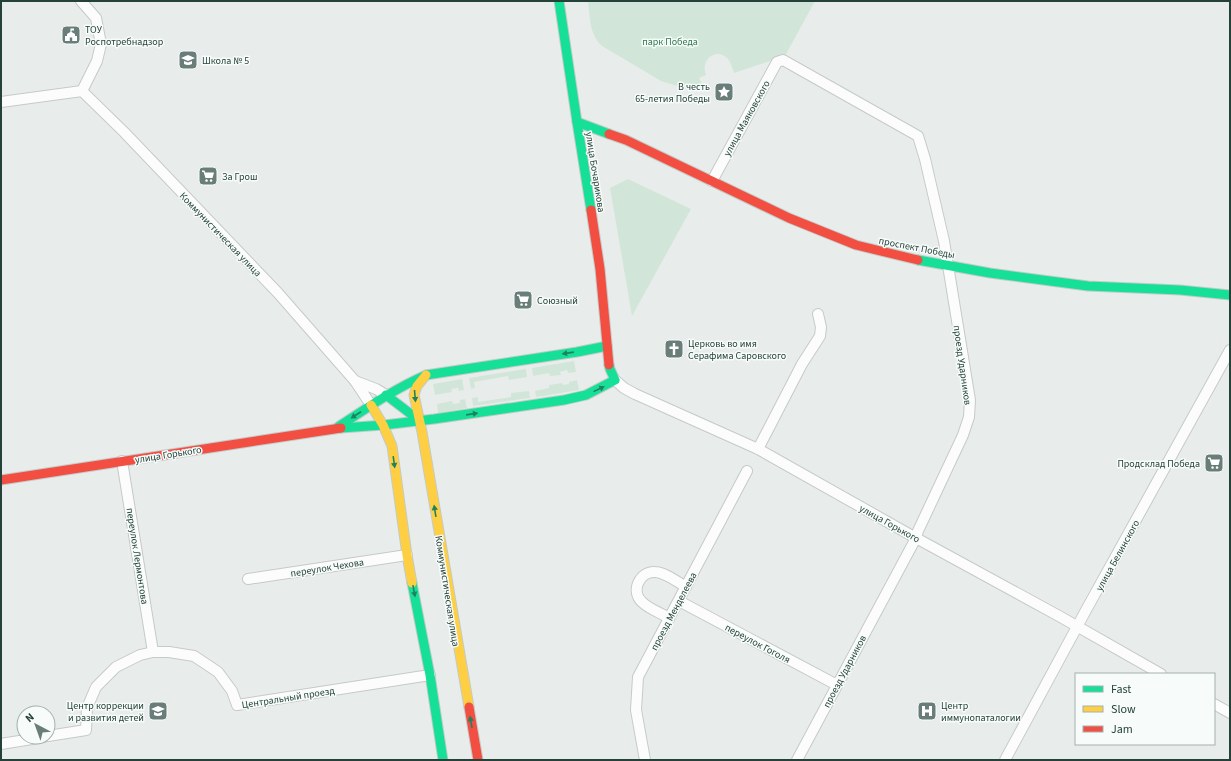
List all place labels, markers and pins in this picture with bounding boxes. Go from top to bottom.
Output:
place label: ТОУ Роспотребнадзор [85,23,164,49]
public building icon: ТОУ Роспотребнадзор [60,24,82,46]
school or university icon: Школа № 5 [177,49,199,71]
place label: Школа № 5 [202,54,249,68]
place label: В честь 65-летия Победы [635,80,710,106]
place icon: В честь 65-летия Победы [713,81,735,103]
supermarket icon: За Грош [197,165,219,187]
place label: За Грош [222,170,257,184]
supermarket icon: Союзный [512,289,534,311]
place label: Союзный [537,294,578,308]
place label: Церковь во имя Серафима Саровского [688,337,786,363]
church icon: Церковь во имя Серафима Саровского [663,338,685,360]
supermarket icon: Продсклад Победа [1203,452,1225,474]
place label: Продсклад Победа [1117,457,1200,471]
place label: Центр коррекции и развития детей [67,699,144,725]
place label: Центр иммунопаталогии [941,699,1021,725]
school or university icon: Центр коррекции и развития детей [147,700,169,722]
hospital icon: Центр иммунопаталогии [916,700,938,722]

